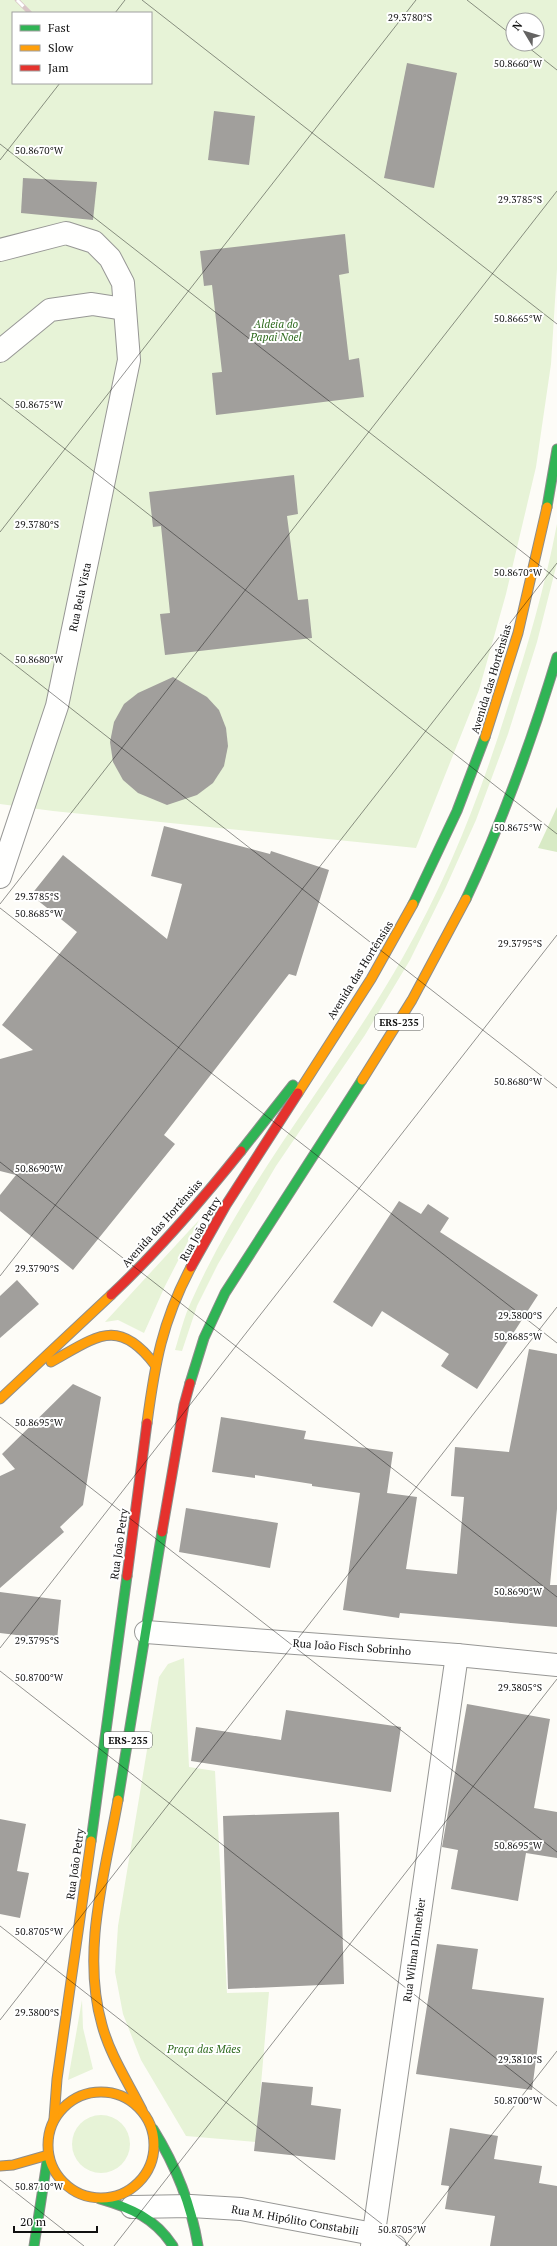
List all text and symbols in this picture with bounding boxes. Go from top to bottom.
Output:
text: 29.3780°S [388,11,432,24]
legend [12,12,152,84]
north arrow [505,12,545,52]
text: N [509,18,526,33]
text: Fast [48,20,71,35]
text: Slow [48,40,74,55]
text: 50.8660°W [494,57,543,70]
text: Jam [48,60,69,75]
text: 50.8670°W [15,144,64,157]
text: 29.3785°S [498,193,542,206]
text: 50.8665°W [494,312,543,325]
park label: Aldeia do Papai Noel [249,317,302,344]
text: 50.8675°W [15,398,64,411]
text: 29.3780°S [15,518,59,531]
street label: Rua Bela Vista [66,561,94,633]
text: 50.8670°W [494,566,543,579]
street label: Avenida das Hortênsias [468,622,514,735]
text: 50.8680°W [15,653,64,666]
text: 50.8675°W [494,821,543,834]
text: 29.3785°S [15,890,59,903]
text: 50.8685°W [15,907,64,920]
street label: Avenida das Hortênsias [324,918,396,1022]
text: 29.3795°S [498,937,542,950]
road number: ERS-235 [375,1014,423,1030]
text: 50.8680°W [494,1075,543,1088]
text: 50.8690°W [15,1162,64,1175]
street label: Avenida das Hortênsias [119,1176,205,1270]
street label: Rua João Petry [177,1194,224,1264]
text: 29.3790°S [15,1262,59,1275]
text: 29.3800°S [498,1309,542,1322]
text: 50.8685°W [494,1330,543,1343]
text: 50.8695°W [15,1416,64,1429]
street label: Rua João Petry [107,1507,131,1580]
text: 50.8690°W [494,1585,543,1598]
text: 29.3795°S [15,1634,59,1647]
street label: Rua João Fisch Sobrinho [292,1636,412,1658]
text: 50.8700°W [15,1671,64,1684]
text: 29.3805°S [498,1681,542,1694]
road number: ERS-235 [104,1732,152,1748]
street label: Rua João Petry [63,1827,87,1900]
text: 50.8695°W [494,1839,543,1852]
street label: Rua Wilma Dinnebier [400,1896,428,2003]
text: 50.8705°W [15,1925,64,1938]
text: 29.3800°S [15,2006,59,2019]
park label: Praça das Mães [166,2042,241,2057]
text: 29.3810°S [498,2053,542,2066]
text: 50.8700°W [494,2094,543,2107]
text: 50.8710°W [15,2180,64,2193]
street label: Rua M. Hipólito Constabili [230,2202,360,2238]
scale bar [14,2208,97,2234]
text: 20 m [20,2214,47,2229]
text: 50.8705°W [378,2223,427,2236]

